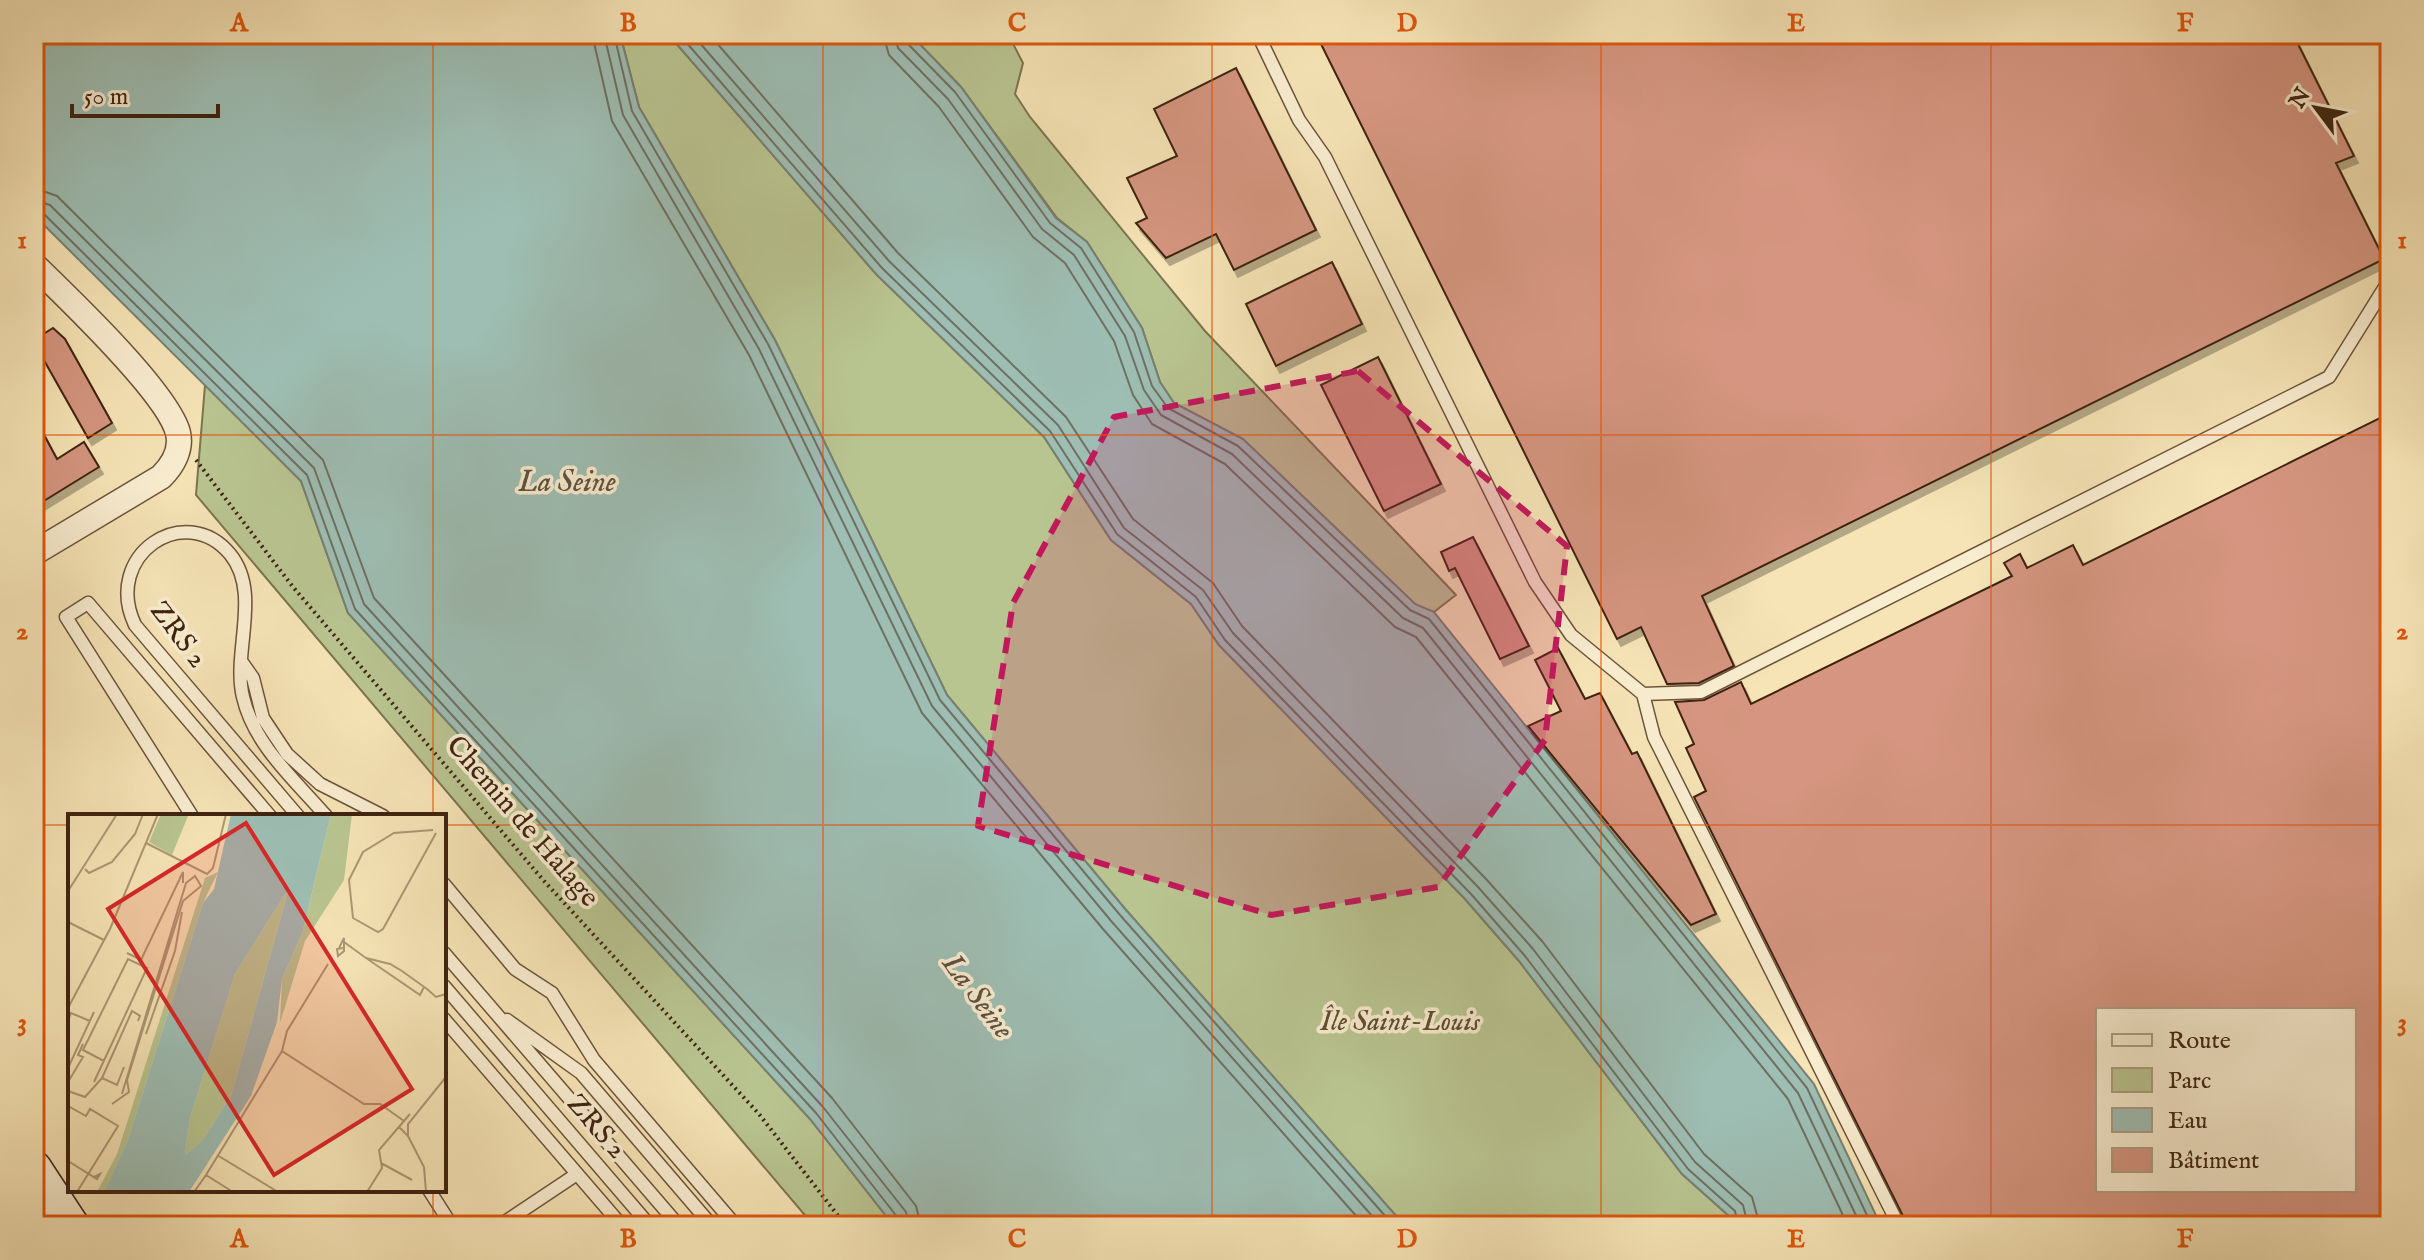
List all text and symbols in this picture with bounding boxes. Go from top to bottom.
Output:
text: A [229,7,249,40]
text: B [619,7,637,40]
text: C [1008,7,1027,40]
text: D [1397,7,1418,40]
text: E [1787,7,1805,40]
text: F [2177,7,2194,40]
scale bar [72,68,218,118]
north arrow [2276,68,2356,148]
text: 50 m [84,82,128,113]
text: N [2283,83,2318,115]
text: 1 [17,224,27,257]
text: 1 [2397,224,2407,257]
water label: La Seine [517,464,616,502]
street label: ZRS 2 [142,595,214,675]
text: 2 [16,615,28,648]
text: 2 [2396,615,2408,648]
street label: Chemin de Halage [438,729,606,915]
inset map [68,814,446,1192]
water label: La Seine [932,946,1022,1047]
park label: Île Saint-Louis [1319,1004,1481,1040]
text: 3 [17,1006,27,1039]
text: 3 [2397,1006,2407,1039]
legend [2096,1008,2356,1192]
text: Route [2168,1026,2231,1057]
text: Parc [2168,1066,2211,1097]
street label: ZRS 2 [558,1087,634,1167]
text: Eau [2168,1106,2207,1137]
text: Bâtiment [2168,1146,2259,1177]
text: A [229,1223,249,1256]
text: B [619,1223,637,1256]
text: C [1008,1223,1027,1256]
text: D [1397,1223,1418,1256]
text: E [1787,1223,1805,1256]
text: F [2177,1223,2194,1256]

